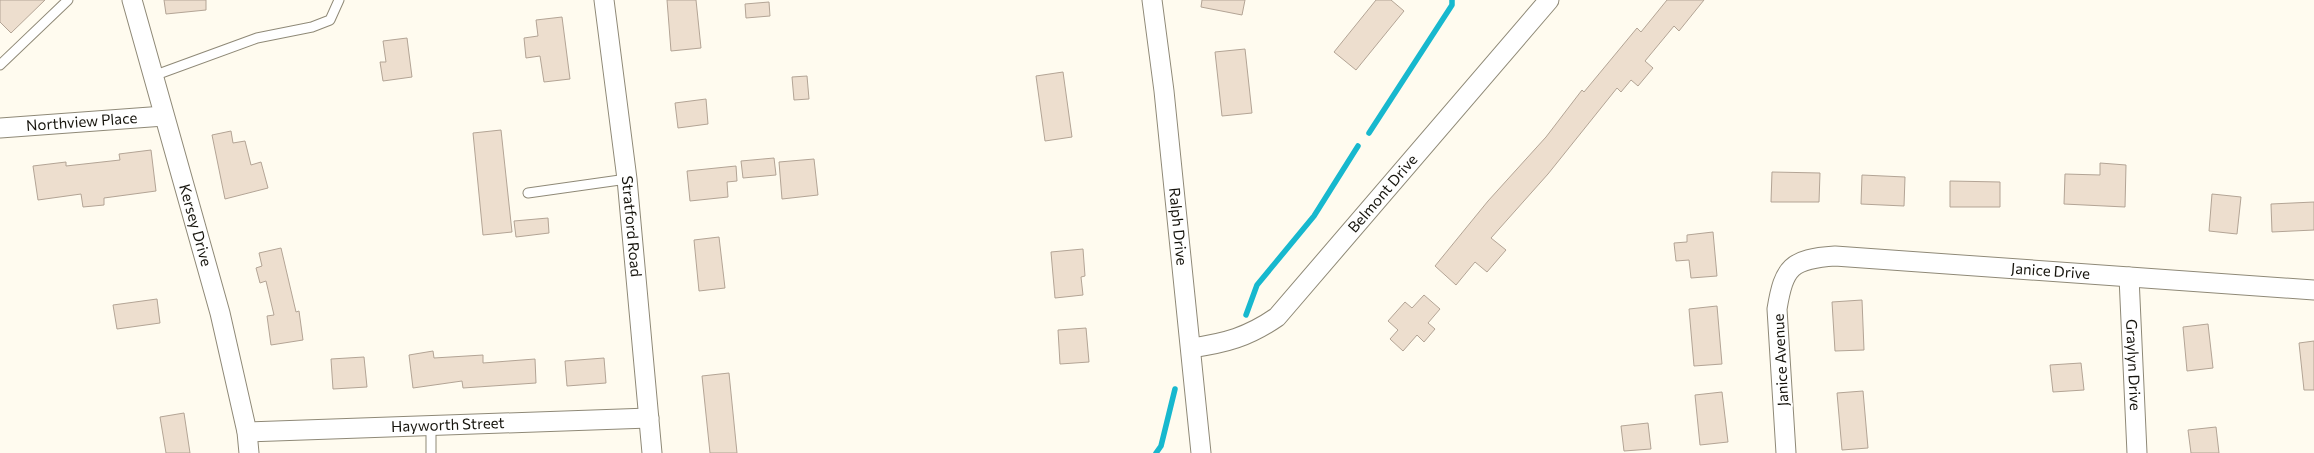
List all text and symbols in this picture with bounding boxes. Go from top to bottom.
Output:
street label: Northview Place [25,108,138,134]
street label: Belmont Drive [1344,150,1421,236]
street label: Stratford Road [619,175,646,278]
street label: Kersey Drive [176,182,216,268]
street label: Ralph Drive [1166,187,1192,266]
street label: Janice Drive [2010,259,2091,282]
street label: Janice Avenue [1769,313,1791,407]
street label: Graylyn Drive [2123,319,2145,411]
street label: Hayworth Street [391,413,505,435]

